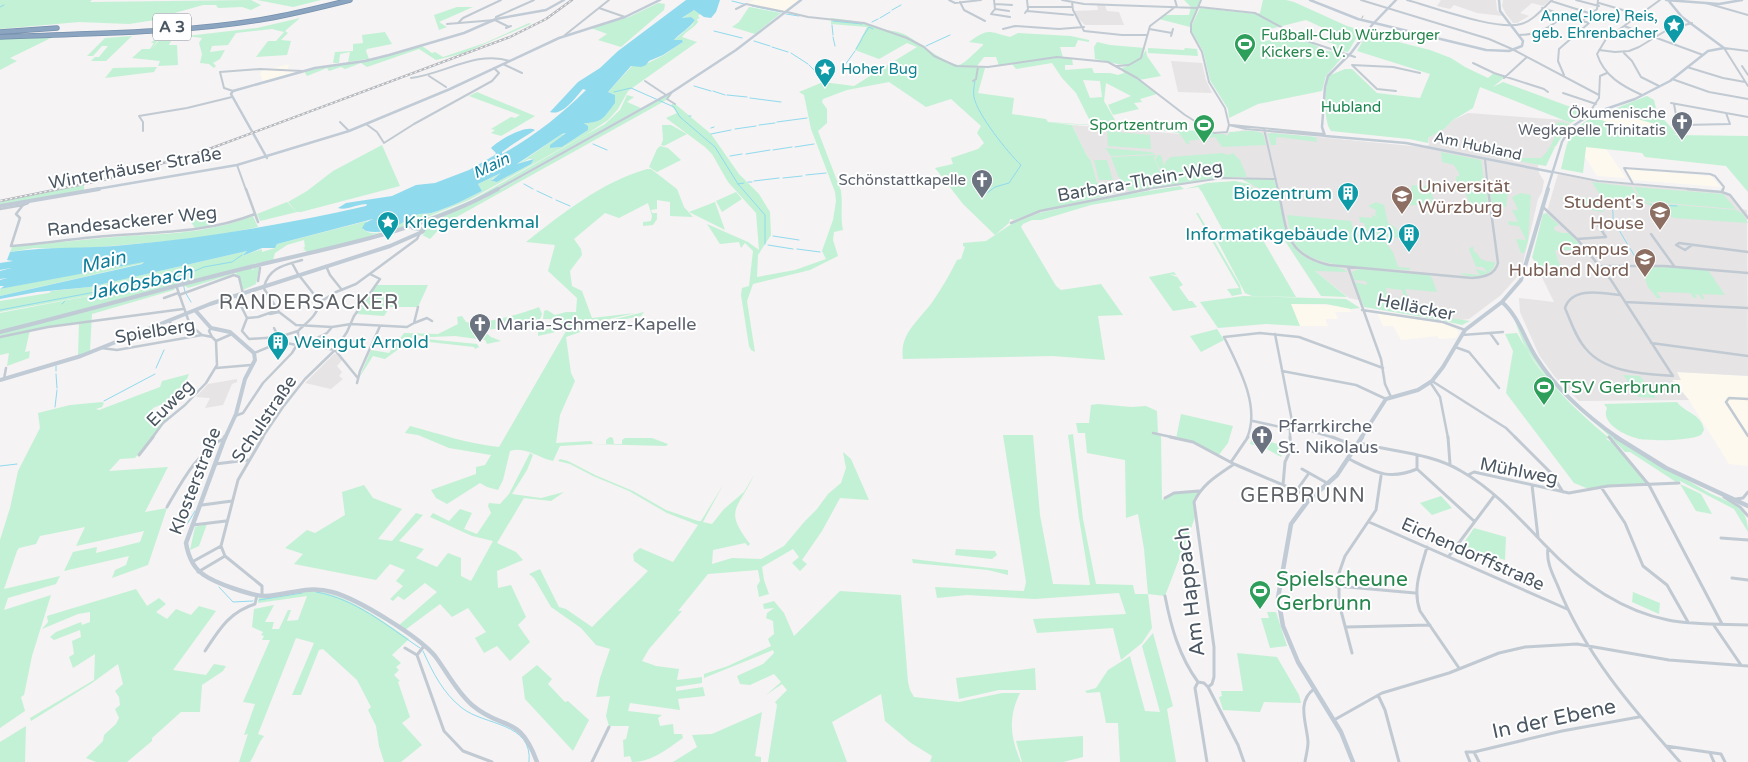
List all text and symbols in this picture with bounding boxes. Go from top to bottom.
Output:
place label: Anne(-lore) Reis, geb. Ehrenbacher [1532,7,1658,42]
place icon: Anne(-lore) Reis, geb. Ehrenbacher [1662,13,1686,44]
road number: A 3 [153,14,191,41]
place label: Fußball-Club Würzburger Kickers e. V. [1261,26,1440,61]
sports icon: Fußball-Club Würzburger Kickers e. V. [1233,32,1257,63]
place icon: Hoher Bug [813,57,837,88]
place label: Hoher Bug [841,60,917,78]
park label: Hubland [1321,98,1381,116]
place label: Ökumenische Wegkapelle Trinitatis [1518,104,1666,139]
church icon: Ökumenische Wegkapelle Trinitatis [1670,110,1694,141]
sports icon: Sportzentrum [1192,113,1216,144]
place label: Sportzentrum [1090,116,1188,134]
street label: Am Hubland [1432,128,1524,164]
street label: Winterhäuser Straße [47,142,223,194]
water label: Main [469,148,514,183]
street label: Barbara-Thein-Weg [1055,156,1225,206]
church icon: Schönstattkapelle [970,168,994,199]
place label: Schönstattkapelle [838,171,966,189]
place label: Universität Würzburg [1418,175,1510,218]
building icon: Biozentrum [1336,181,1360,212]
place label: Biozentrum [1233,182,1332,204]
school or university icon: Universität Würzburg [1390,184,1414,215]
place label: Student's House [1564,191,1644,234]
school or university icon: Student's House [1648,200,1672,231]
street label: Randesackerer Weg [46,201,218,241]
place icon: Kriegerdenkmal [376,210,400,241]
place label: Kriegerdenkmal [404,211,539,233]
building icon: Informatikgebäude (M2) [1397,222,1421,253]
place label: Informatikgebäude (M2) [1185,223,1393,245]
place label: Campus Hubland Nord [1509,238,1629,281]
water label: Main [78,246,128,278]
school or university icon: Campus Hubland Nord [1633,247,1657,278]
water label: Jakobsbach [86,261,195,305]
street label: Helläcker [1375,289,1457,325]
district label: RANDERSACKER [219,291,399,315]
church icon: Maria-Schmerz-Kapelle [468,312,492,343]
place label: Maria-Schmerz-Kapelle [496,313,696,335]
street label: Spielberg [113,314,197,348]
building icon: Weingut Arnold [266,330,290,361]
place label: Weingut Arnold [294,331,429,353]
street label: Schulstraße [227,371,301,467]
street label: Euweg [142,375,198,431]
sports icon: TSV Gerbrunn [1532,375,1556,406]
place label: TSV Gerbrunn [1560,376,1681,398]
place label: Pfarrkirche St. Nikolaus [1278,415,1378,458]
street label: Klosterstraße [164,424,226,538]
church icon: Pfarrkirche St. Nikolaus [1250,424,1274,455]
street label: Mühlweg [1478,453,1560,489]
district label: GERBRUNN [1240,484,1366,508]
street label: Eichendorffstraße [1398,513,1548,595]
street label: Am Happach [1170,526,1210,658]
place label: Spielscheune Gerbrunn [1276,567,1408,616]
sports icon: Spielscheune Gerbrunn [1248,579,1272,610]
street label: In der Ebene [1490,694,1618,744]

